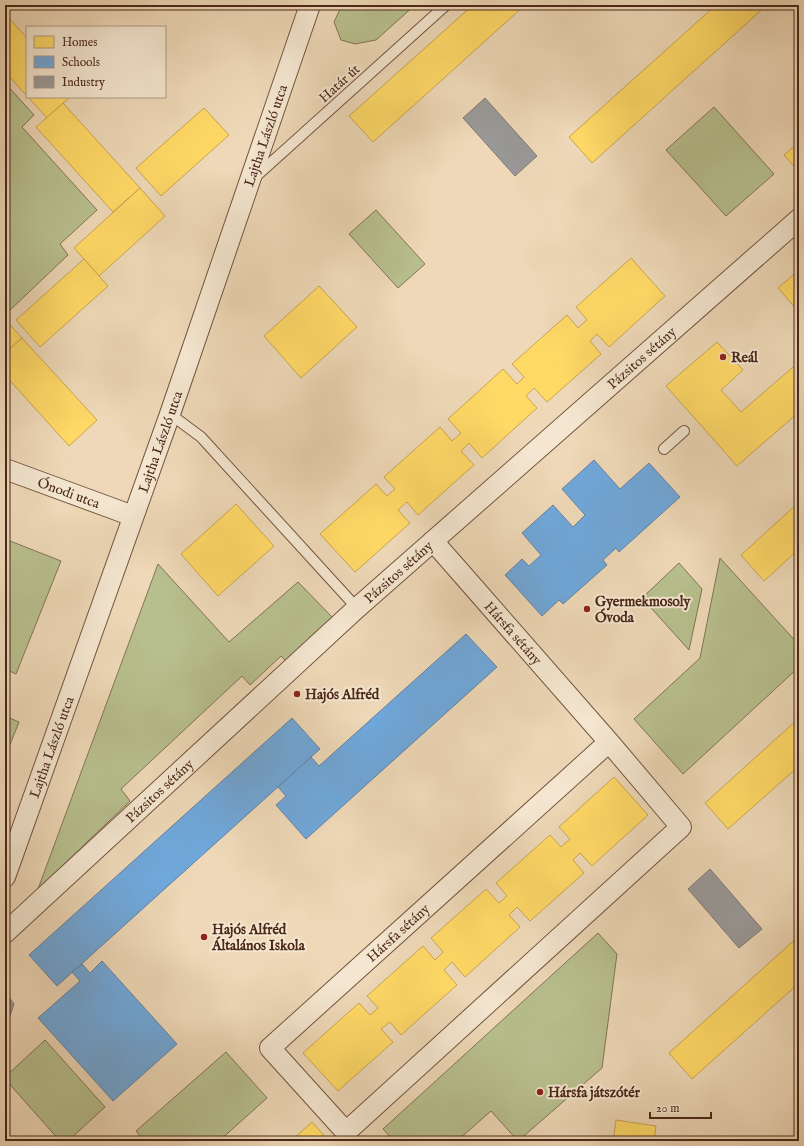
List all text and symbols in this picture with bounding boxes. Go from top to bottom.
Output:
legend [26,26,166,98]
text: Homes [62,35,98,50]
text: Schools [62,55,100,70]
street label: Határ út [315,60,364,107]
text: Industry [62,75,105,90]
street label: Lajtha László utca [241,81,292,189]
street label: Pázsitos sétány [604,323,680,394]
place label: Reál [731,349,759,367]
marker: Reál [718,352,728,362]
street label: Lajtha László utca [135,388,187,495]
street label: Ónodi utca [35,473,103,513]
street label: Pázsitos sétány [361,537,437,608]
place label: Gyermekmosoly Óvoda [595,593,691,627]
street label: Hársfa sétány [480,598,545,669]
marker: Gyermekmosoly Óvoda [582,604,592,614]
place label: Hajós Alfréd [305,686,380,704]
marker: Hajós Alfréd [292,689,302,699]
street label: Lajtha László utca [26,693,79,801]
street label: Pázsitos sétány [122,755,198,827]
street label: Hársfa sétány [363,900,434,967]
place label: Hajós Alfréd Általános Iskola [211,921,306,955]
marker: Hajós Alfréd Általános Iskola [199,932,209,942]
place label: Hársfa játszótér [548,1084,641,1102]
marker: Hársfa játszótér [535,1087,545,1097]
scale bar [650,1094,711,1120]
text: 20 m [656,1101,679,1116]

